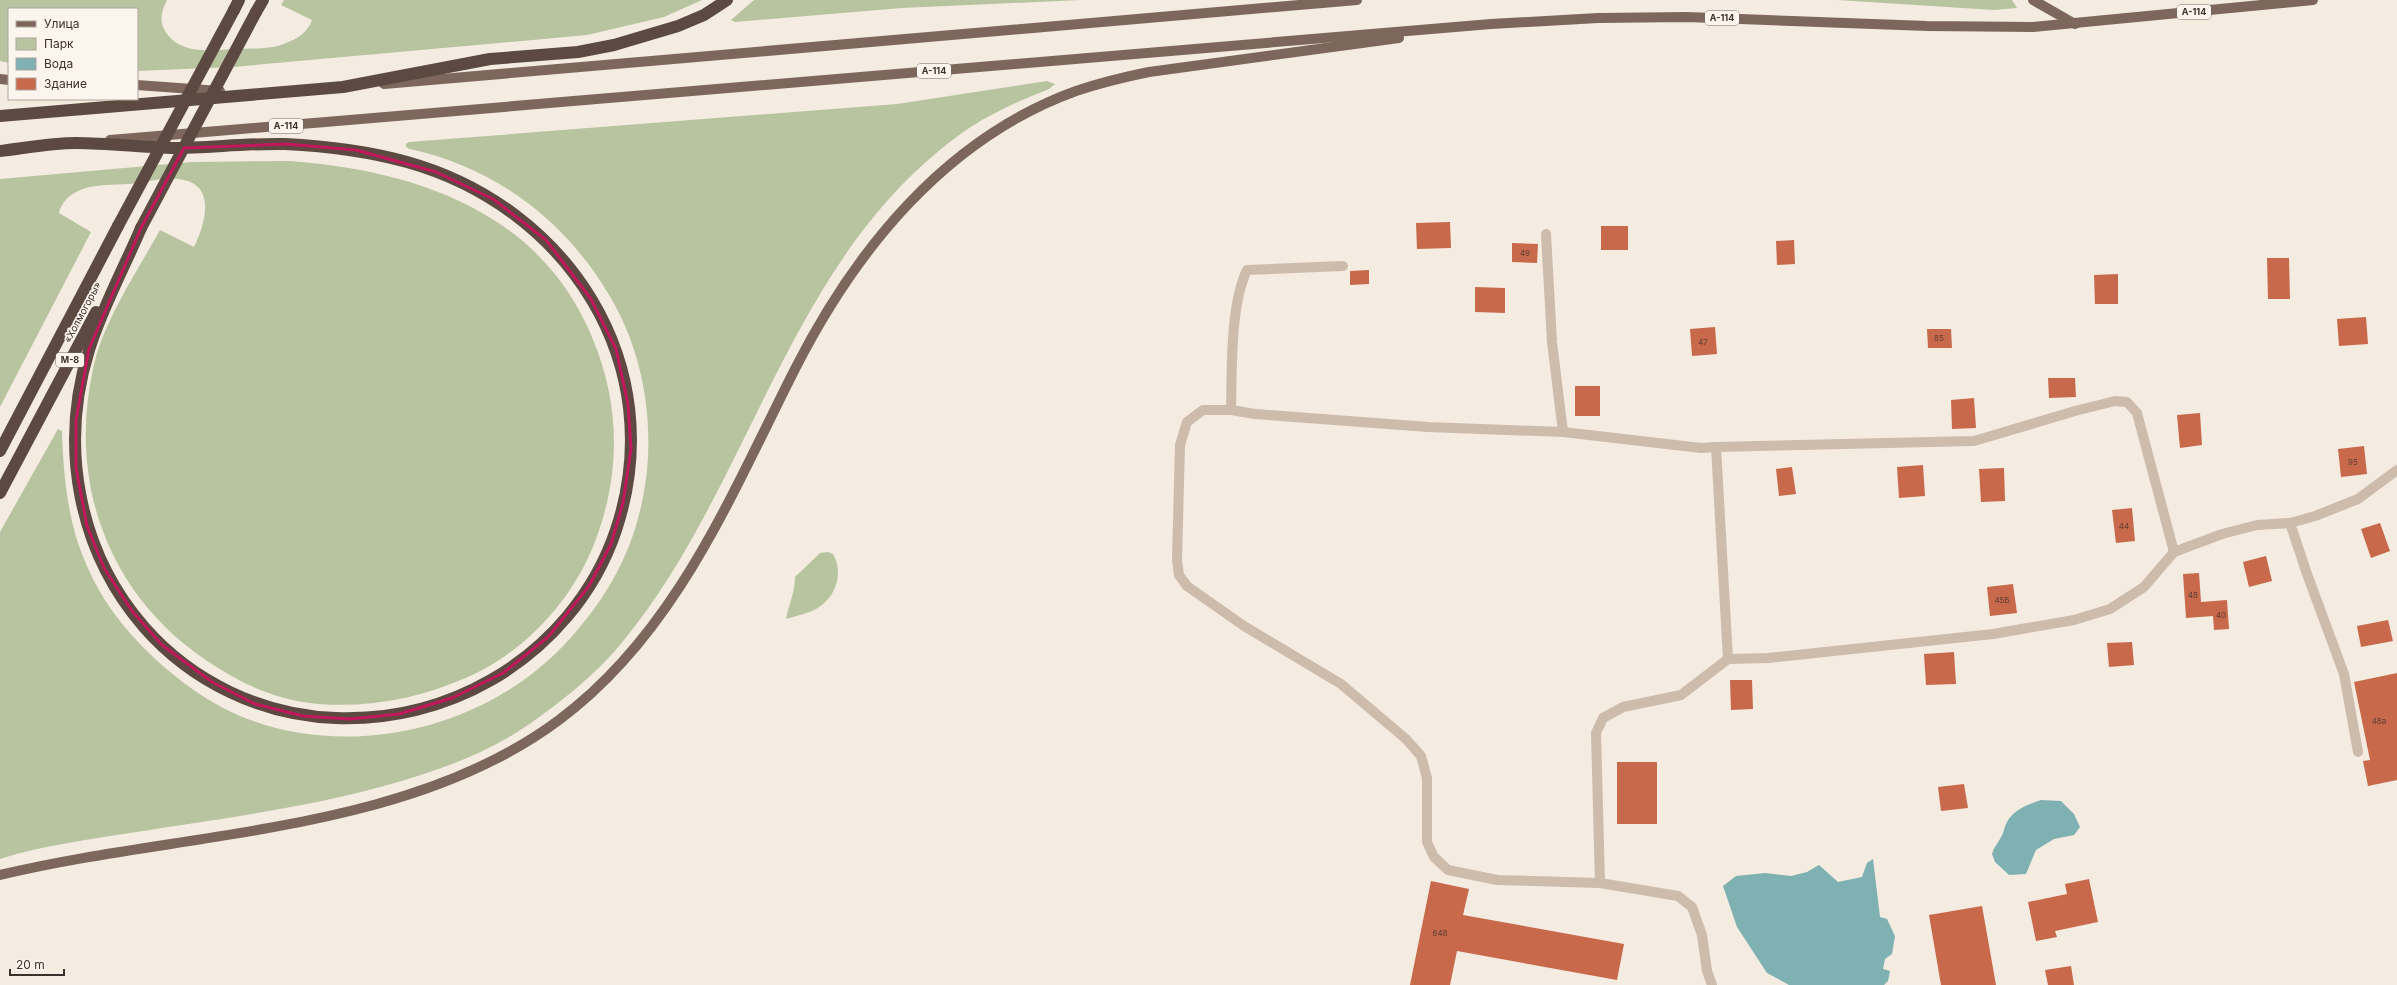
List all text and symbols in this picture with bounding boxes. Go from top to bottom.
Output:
road number: А-114 [2177,5,2211,19]
legend [8,8,138,100]
road number: А-114 [1705,11,1739,25]
text: Улица [44,16,79,31]
text: Парк [44,36,74,51]
text: Вода [44,56,73,71]
road number: А-114 [917,64,951,78]
text: Здание [44,76,87,91]
road number: А-114 [269,119,303,133]
house number: 49 [1520,248,1530,258]
street label: «Холмогоры» [61,279,103,345]
house number: 85 [1934,333,1944,343]
house number: 47 [1698,337,1708,347]
road number: М-8 [56,353,84,367]
house number: 95 [2348,457,2358,467]
house number: 44 [2119,521,2129,531]
house number: 48 [2188,590,2198,600]
house number: 45Б [1994,595,2010,605]
house number: 40 [2216,610,2226,620]
house number: 48а [2372,716,2386,726]
house number: 648 [1432,928,1448,938]
scale bar [10,951,64,977]
text: 20 m [16,957,45,972]

